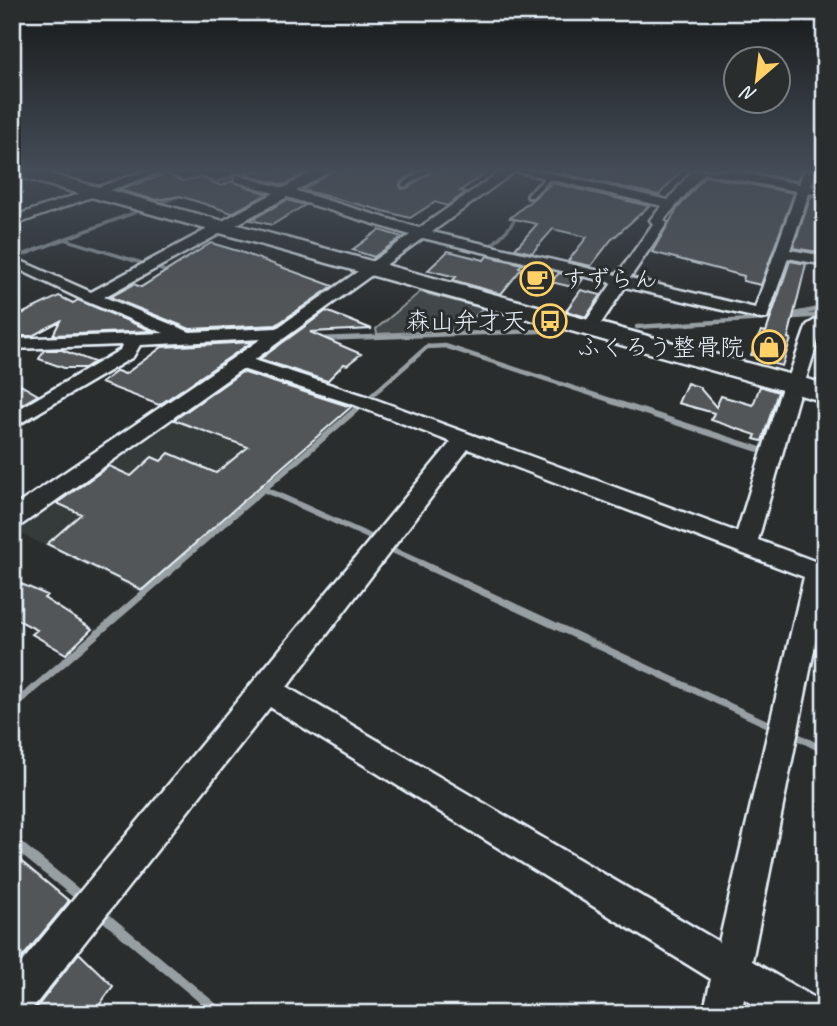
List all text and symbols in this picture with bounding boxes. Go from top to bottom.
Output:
north arrow [722,46,792,116]
text: N [736,79,760,107]
cafe icon: すずらん [518,260,556,298]
place label: すずらん [562,264,658,294]
bus stop icon: 森山弁才天 [531,302,569,340]
place label: 森山弁才天 [406,306,526,336]
shop icon: ふくろう整骨院 [750,328,788,366]
place label: ふくろう整骨院 [576,332,744,362]

